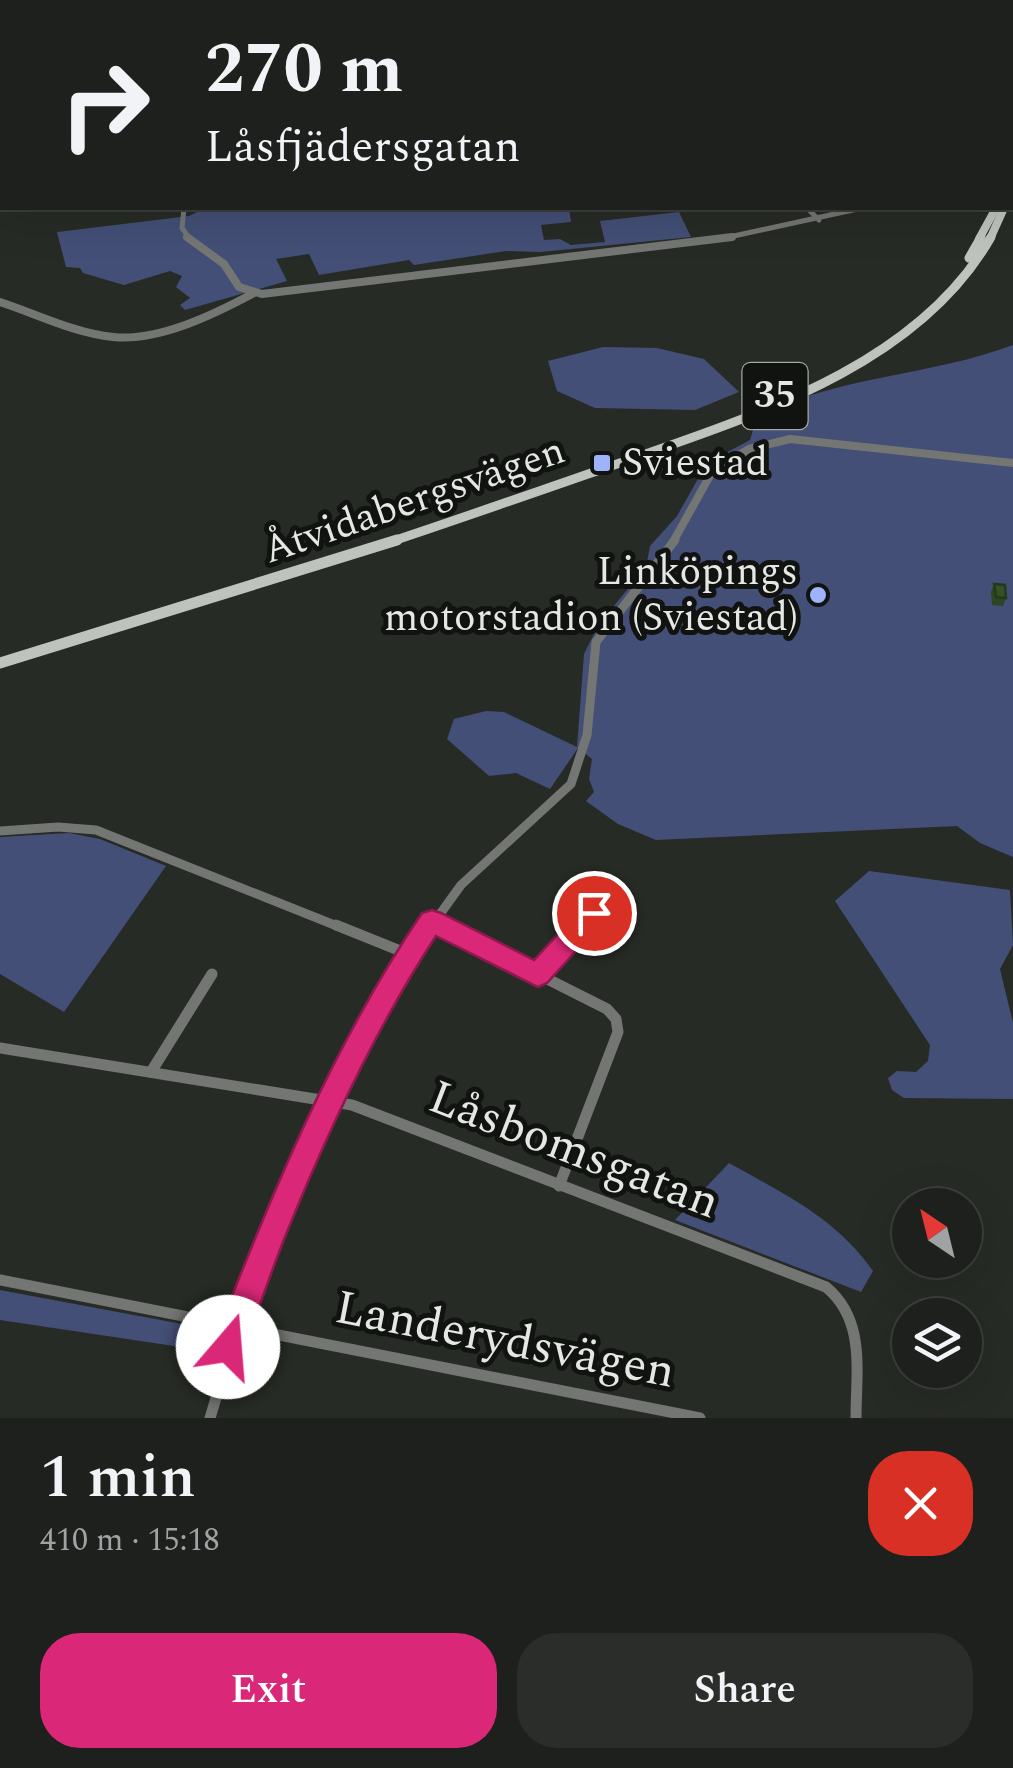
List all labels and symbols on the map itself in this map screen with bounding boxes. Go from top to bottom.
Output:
road number: 35 [742,363,808,429]
street label: Åtvidabergsvägen [255,421,573,581]
place label: Sviestad [622,433,768,494]
marker: Sviestad [591,452,613,474]
place label: Linköpings motorstadion (Sviestad) [384,542,798,649]
marker: Linköpings motorstadion (Sviestad) [807,584,829,606]
pin [552,871,637,956]
street label: Låsbomsgatan [418,1061,730,1239]
north arrow [892,1188,982,1278]
street label: Landerydsvägen [329,1271,681,1409]
position arrow [176,1295,280,1399]

